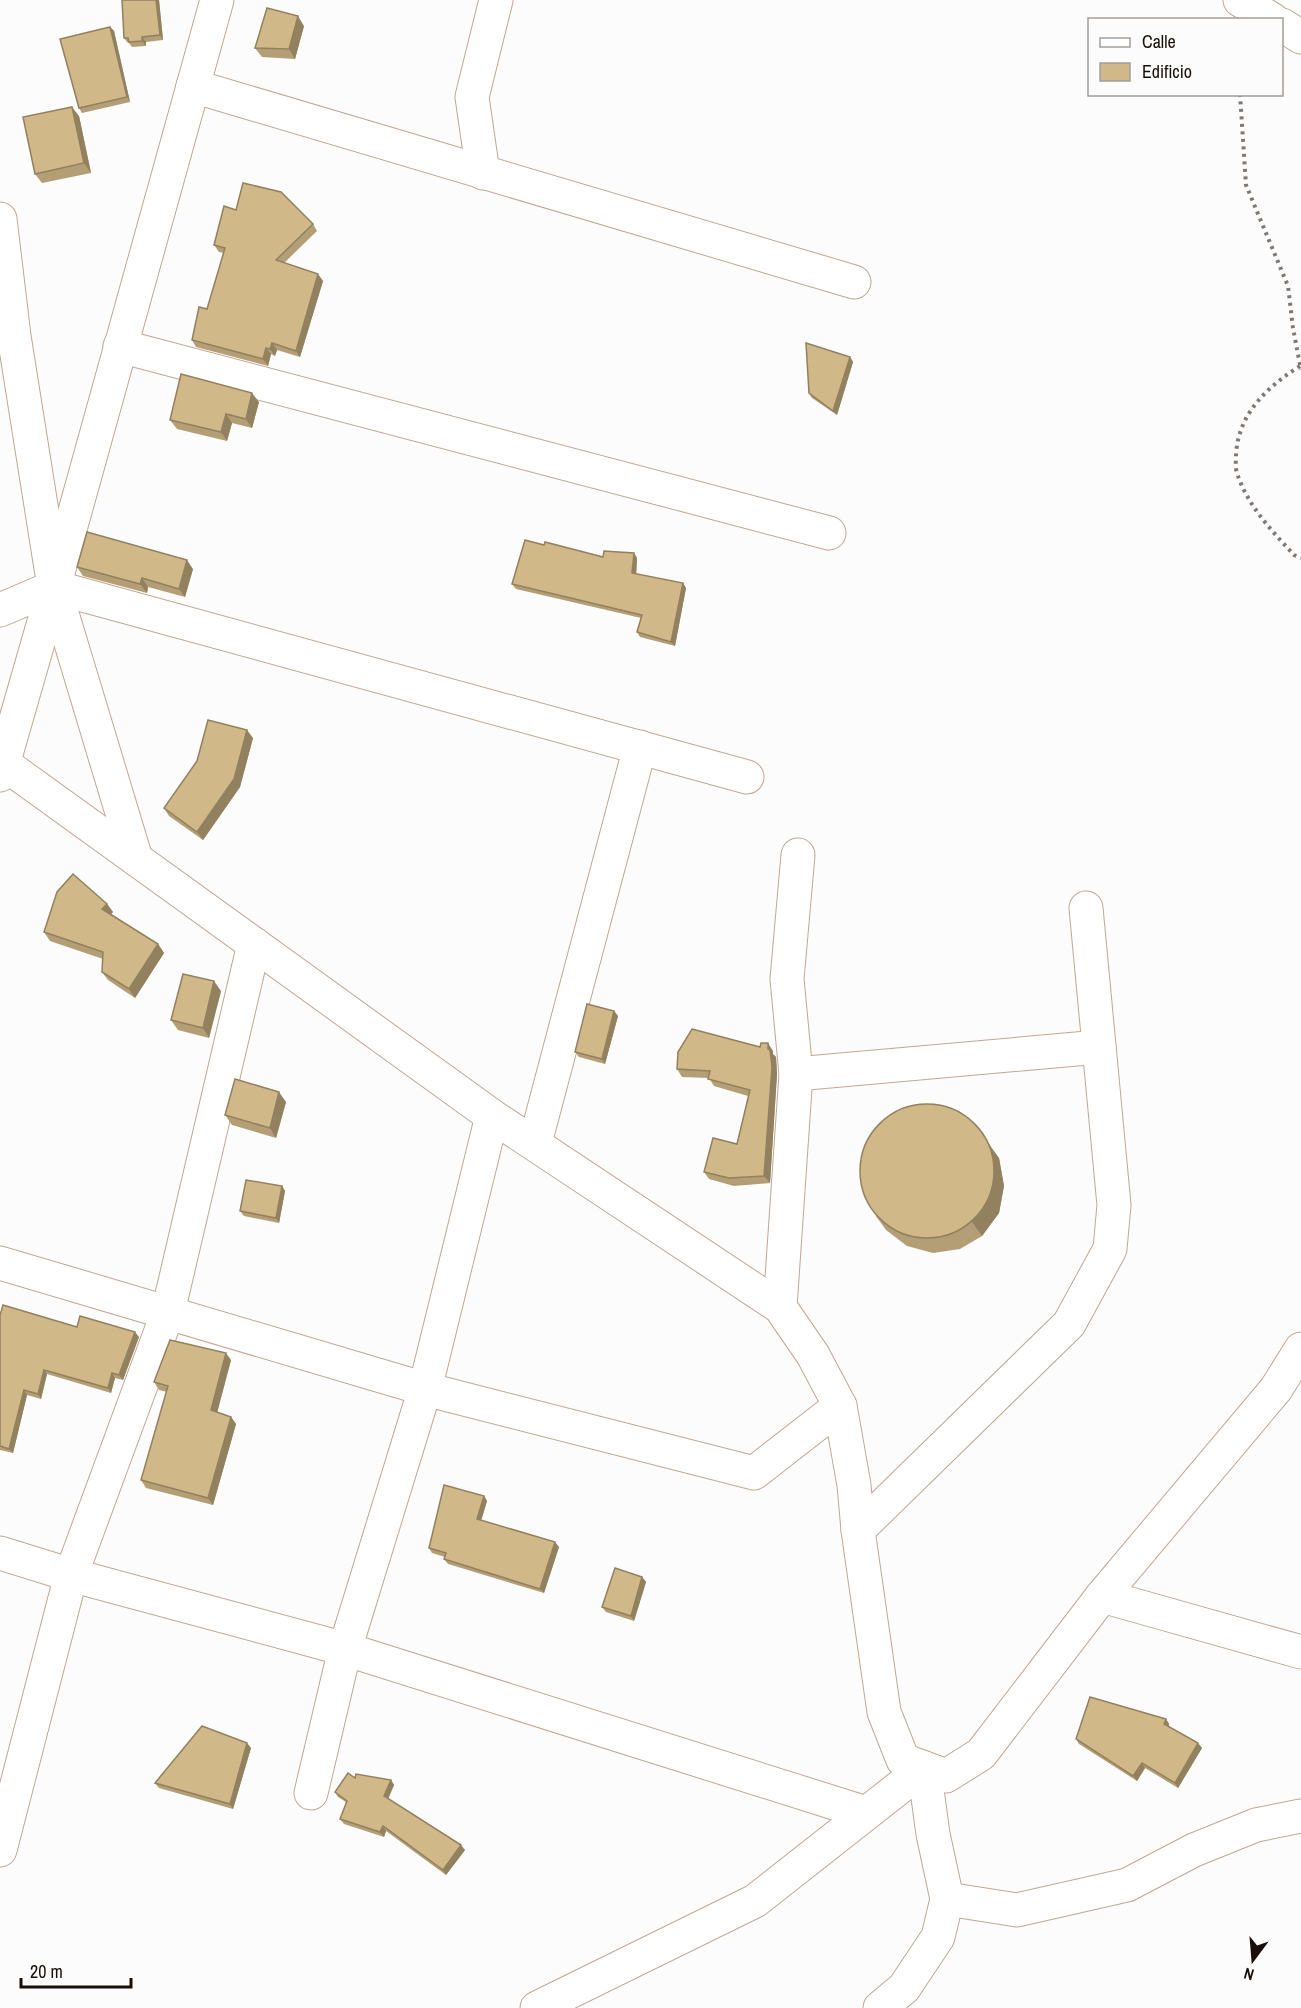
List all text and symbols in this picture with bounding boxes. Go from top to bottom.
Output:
legend [1088,18,1283,96]
text: Calle [1142,29,1176,54]
text: Edificio [1142,59,1192,84]
north arrow [1223,1930,1283,1990]
scale bar [21,1951,130,1989]
text: 20 m [30,1959,63,1984]
text: N [1241,1963,1256,1986]

